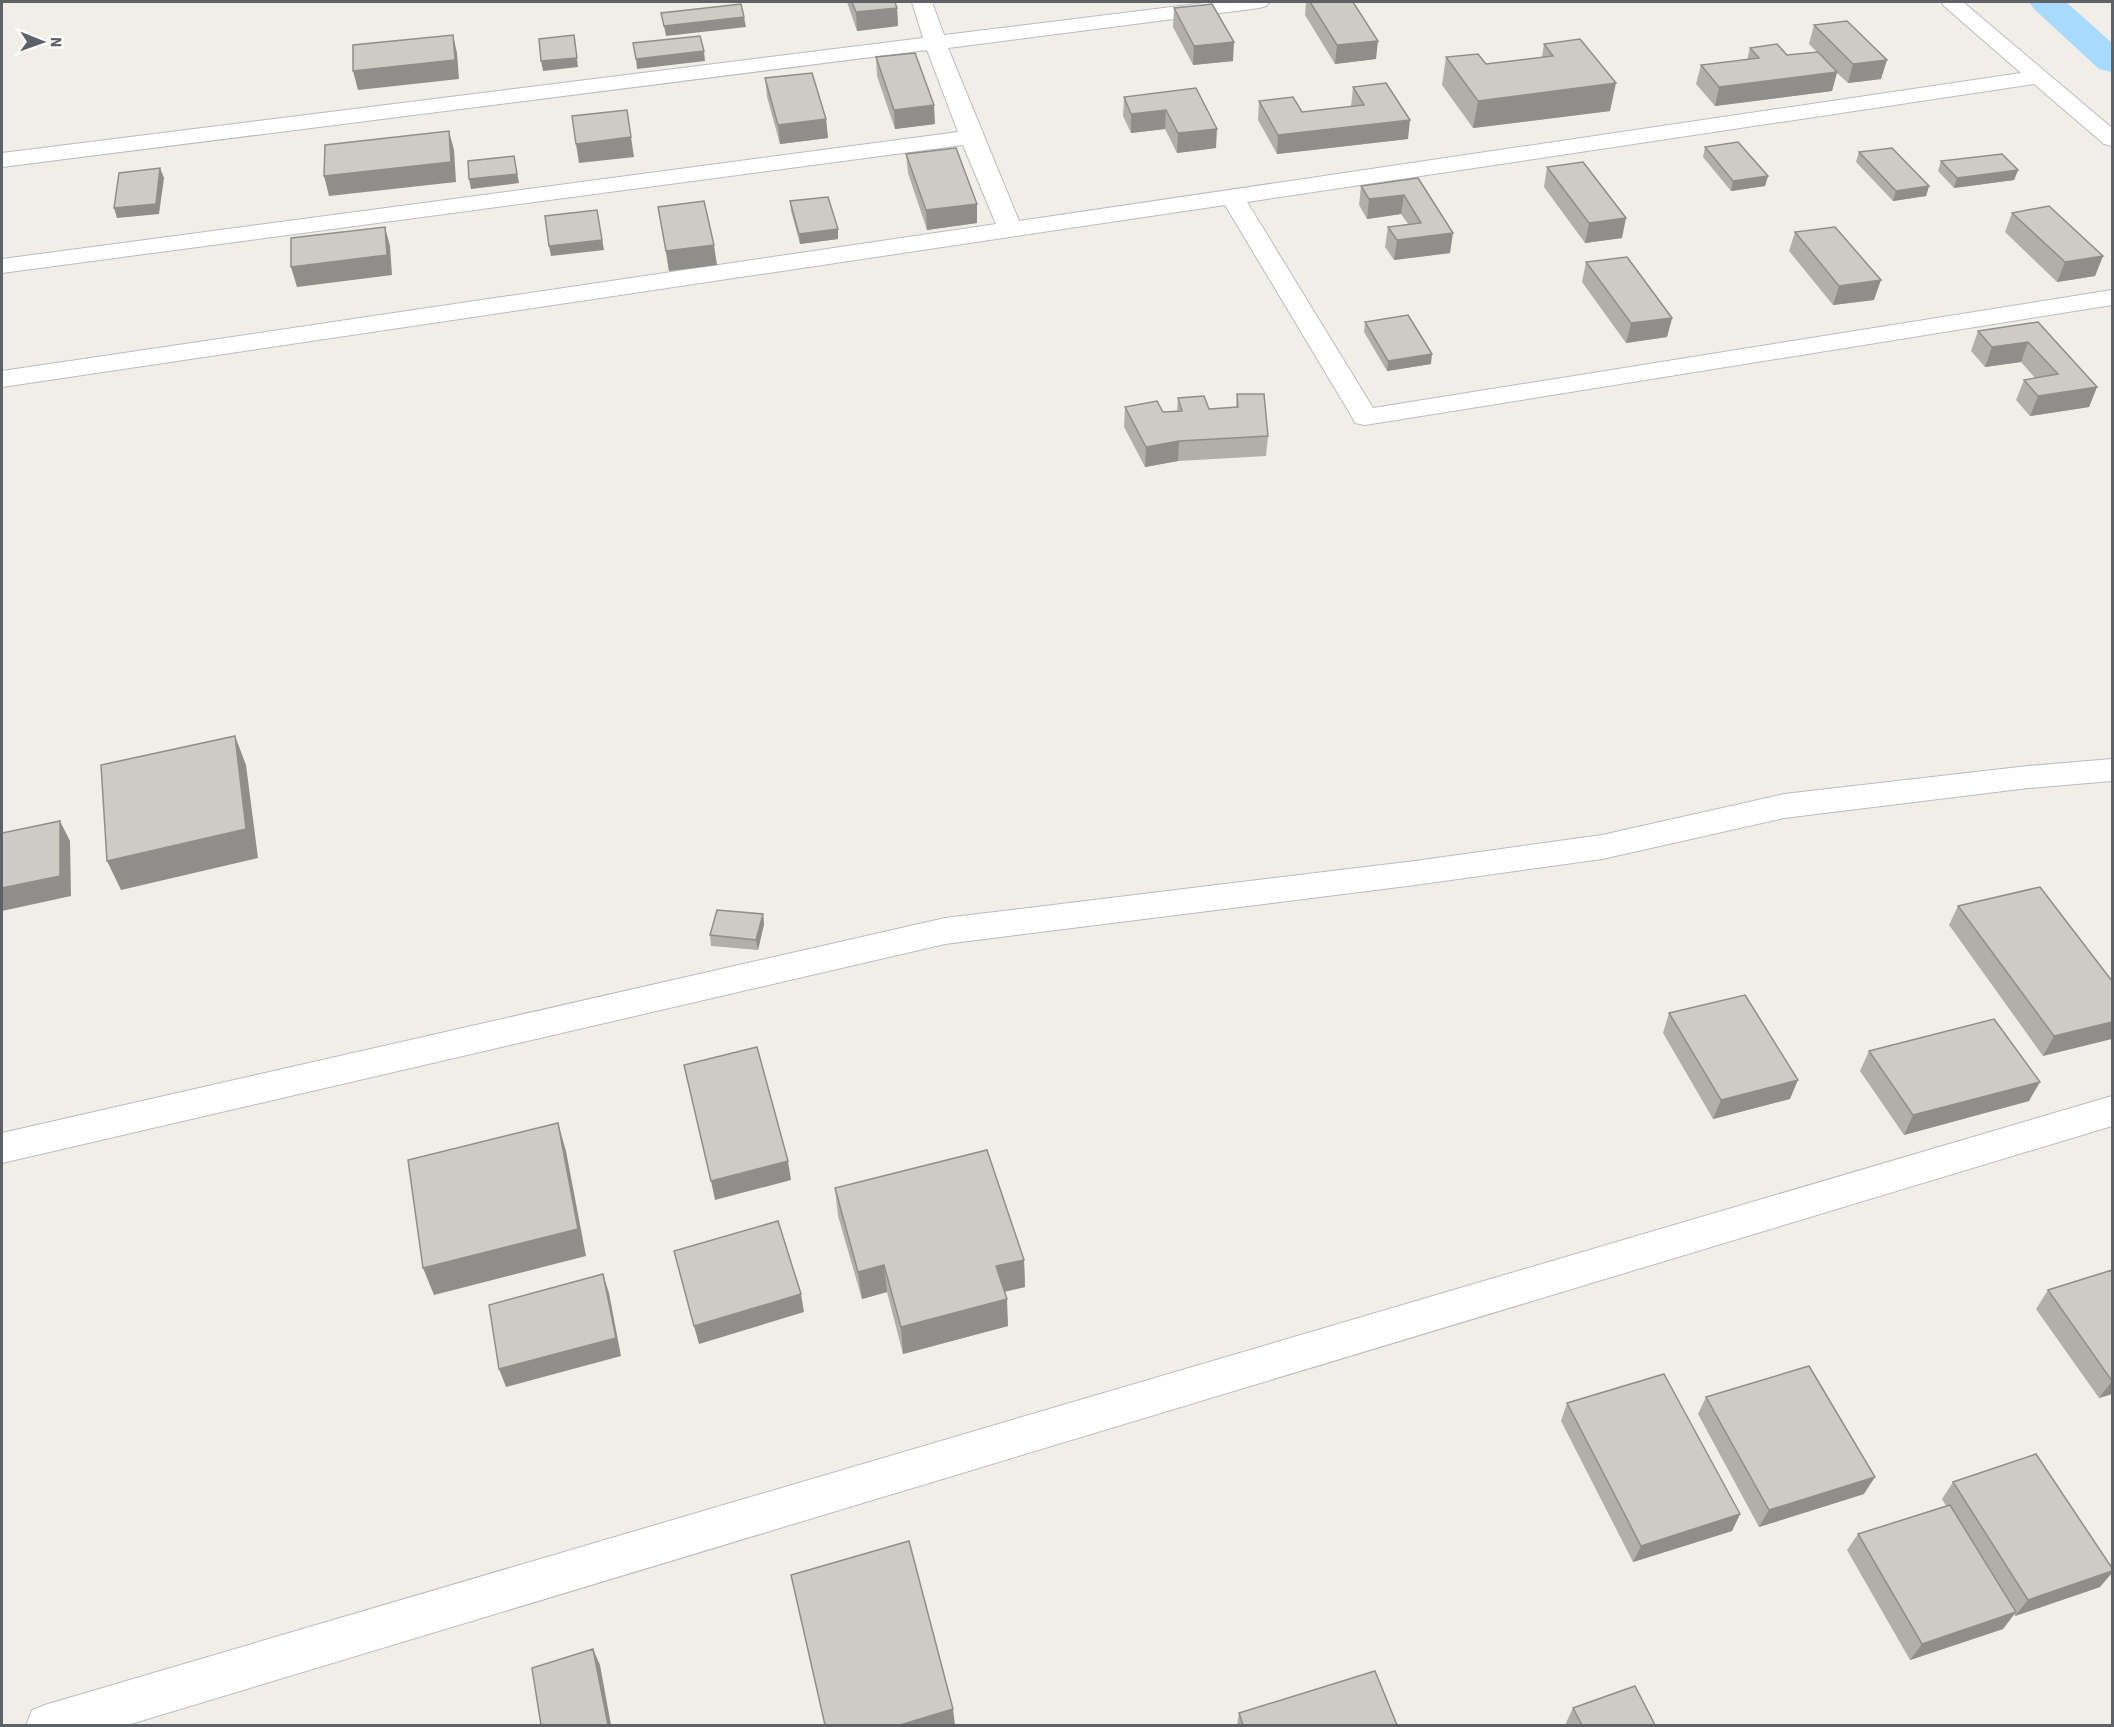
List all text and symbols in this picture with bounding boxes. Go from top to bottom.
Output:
north arrow [12,12,72,72]
text: N [45,37,67,48]

